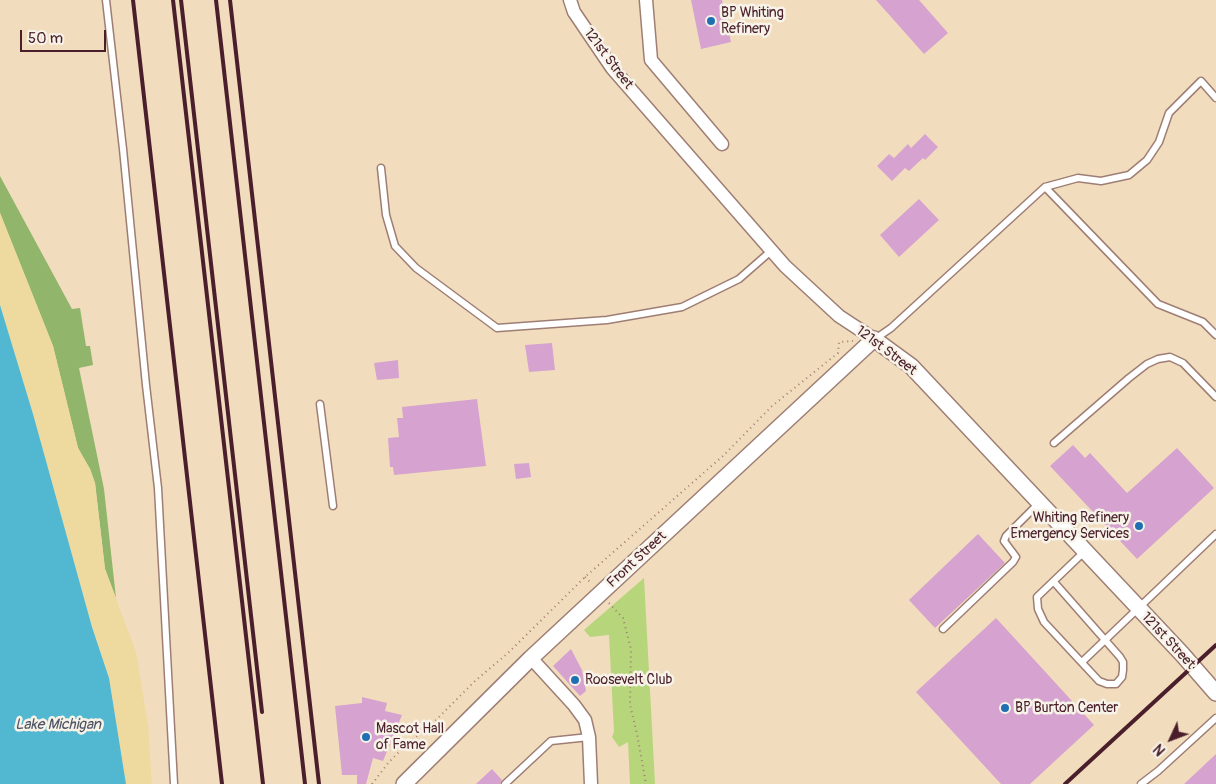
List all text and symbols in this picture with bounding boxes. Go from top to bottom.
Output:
place label: BP Whiting Refinery [721,5,784,38]
marker: BP Whiting Refinery [705,15,717,27]
scale bar [22,20,109,52]
street label: 121st Street [580,25,636,93]
text: 50 m [28,29,63,48]
street label: 121st Street [852,323,920,379]
place label: Whiting Refinery Emergency Services [1011,510,1129,542]
marker: Whiting Refinery Emergency Services [1133,520,1145,532]
street label: Front Street [604,528,670,592]
street label: 121st Street [1137,609,1199,673]
place label: Roosevelt Club [585,672,672,688]
marker: Roosevelt Club [569,674,581,686]
place label: BP Burton Center [1015,700,1118,716]
marker: BP Burton Center [999,702,1011,714]
north arrow [1146,714,1196,764]
water label: Lake Michigan [15,716,101,734]
place label: Mascot Hall of Fame [376,721,444,754]
marker: Mascot Hall of Fame [360,731,372,743]
text: N [1150,740,1169,759]

